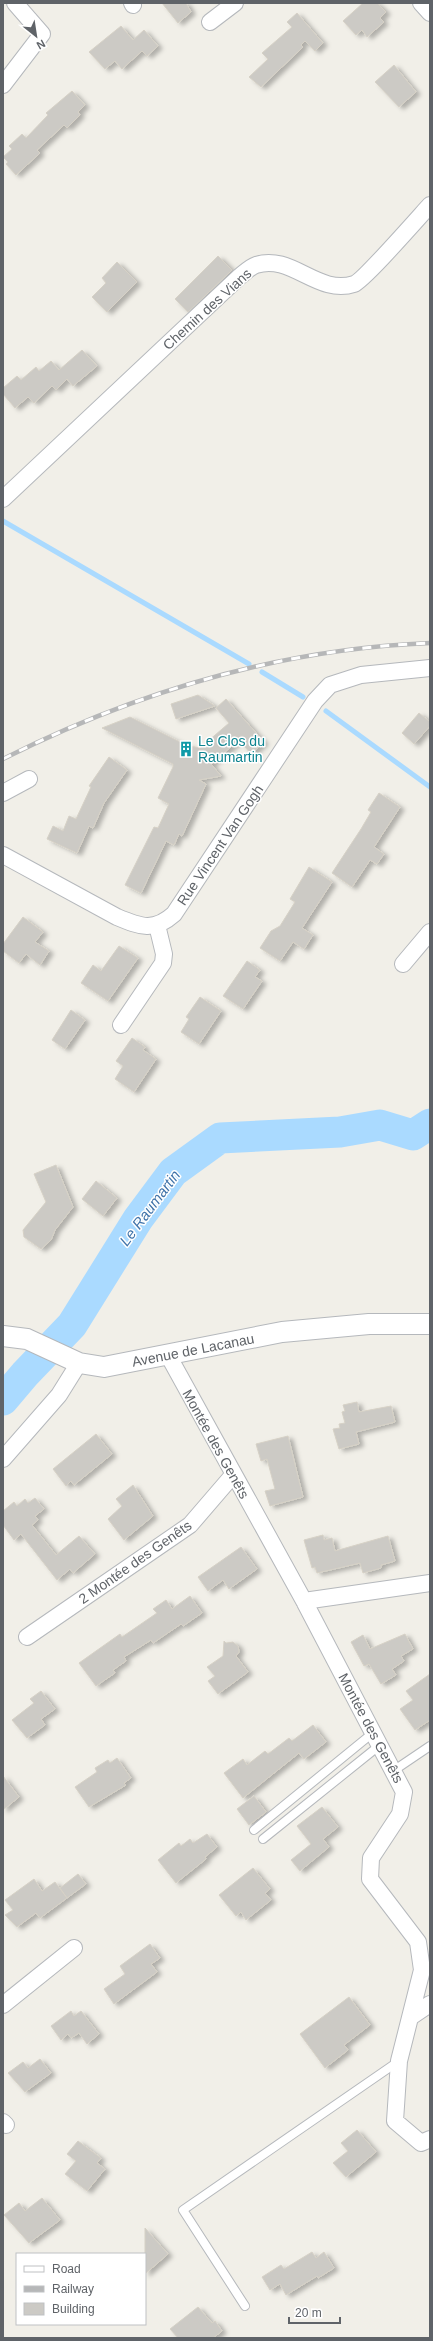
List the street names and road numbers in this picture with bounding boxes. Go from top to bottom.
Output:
street label: Chemin des Vians [160,265,254,353]
street label: Rue Vincent Van Gogh [174,782,266,908]
street label: Avenue de Lacanau [130,1330,256,1370]
street label: Montée des Genêts [179,1387,253,1501]
street label: 2 Montée des Genêts [76,1517,194,1607]
street label: Montée des Genêts [335,1670,407,1786]

